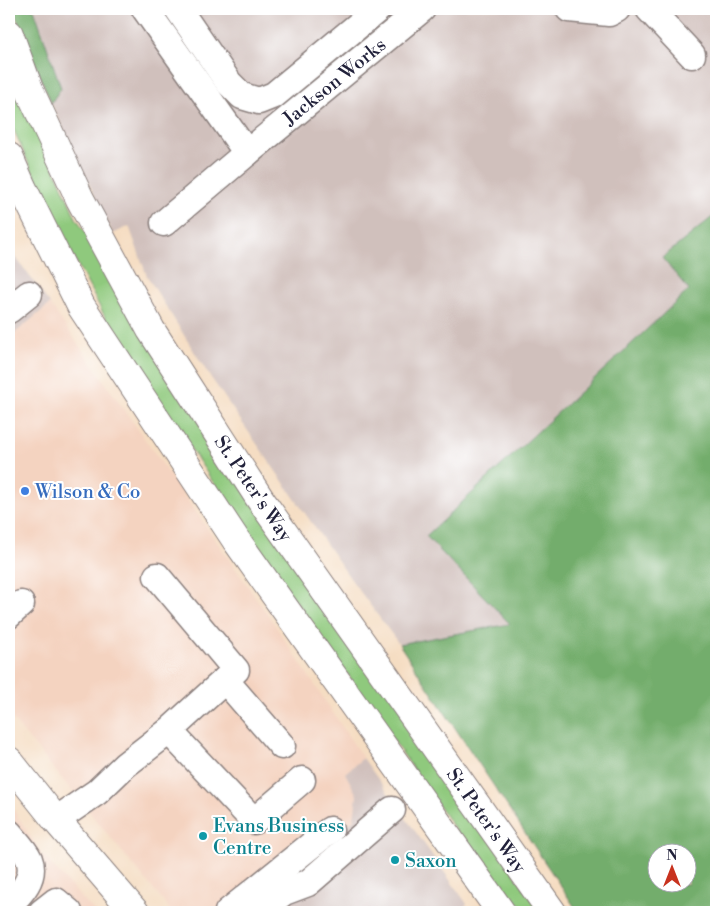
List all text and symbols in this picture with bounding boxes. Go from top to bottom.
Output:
street label: Jackson Works [277,33,391,131]
street label: St. Peter's Way [209,431,298,547]
place label: Wilson & Co [34,480,141,504]
marker: Wilson & Co [19,485,31,497]
street label: St. Peter's Way [441,763,532,878]
place label: Evans Business Centre [213,814,344,860]
marker: Evans Business Centre [197,830,209,842]
north arrow [648,844,698,894]
text: N [666,847,678,865]
place label: Saxon [405,849,457,873]
marker: Saxon [389,854,401,866]

